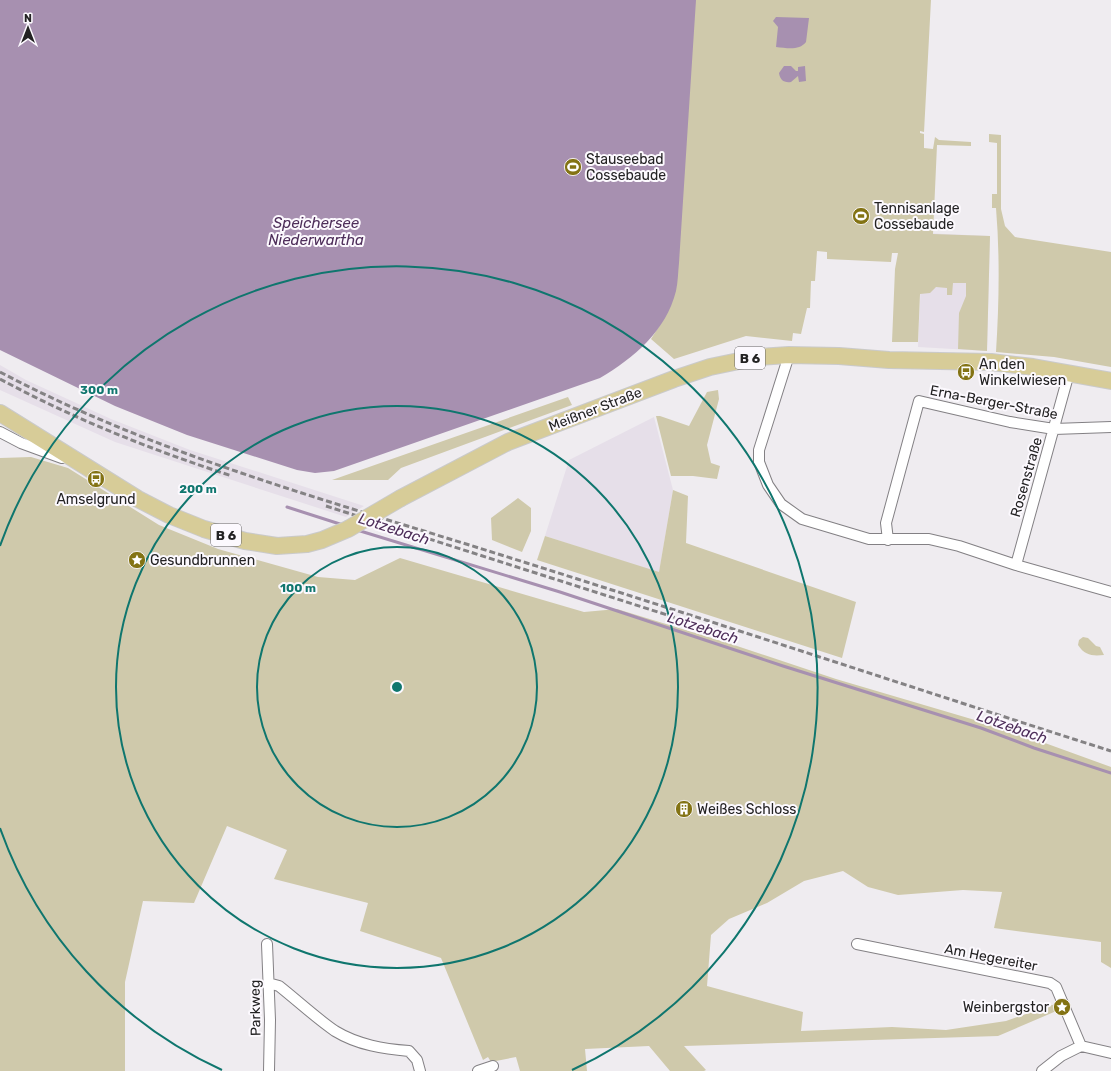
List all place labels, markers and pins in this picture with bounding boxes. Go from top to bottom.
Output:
place label: Stauseebad Cossebaude [586,151,666,184]
sports icon: Stauseebad Cossebaude [563,157,583,177]
place label: Tennisanlage Cossebaude [874,200,960,233]
sports icon: Tennisanlage Cossebaude [851,206,871,226]
place label: An den Winkelwiesen [979,356,1066,389]
bus stop icon: An den Winkelwiesen [956,362,976,382]
bus stop icon: Amselgrund [86,469,106,489]
place label: Amselgrund [56,491,136,508]
place icon: Gesundbrunnen [127,550,147,570]
place label: Gesundbrunnen [150,552,255,569]
centre of rings [390,680,404,694]
building icon: Weißes Schloss [674,799,694,819]
place label: Weißes Schloss [697,801,797,818]
place icon: Weinbergstor [1052,997,1072,1017]
place label: Weinbergstor [963,999,1050,1016]

